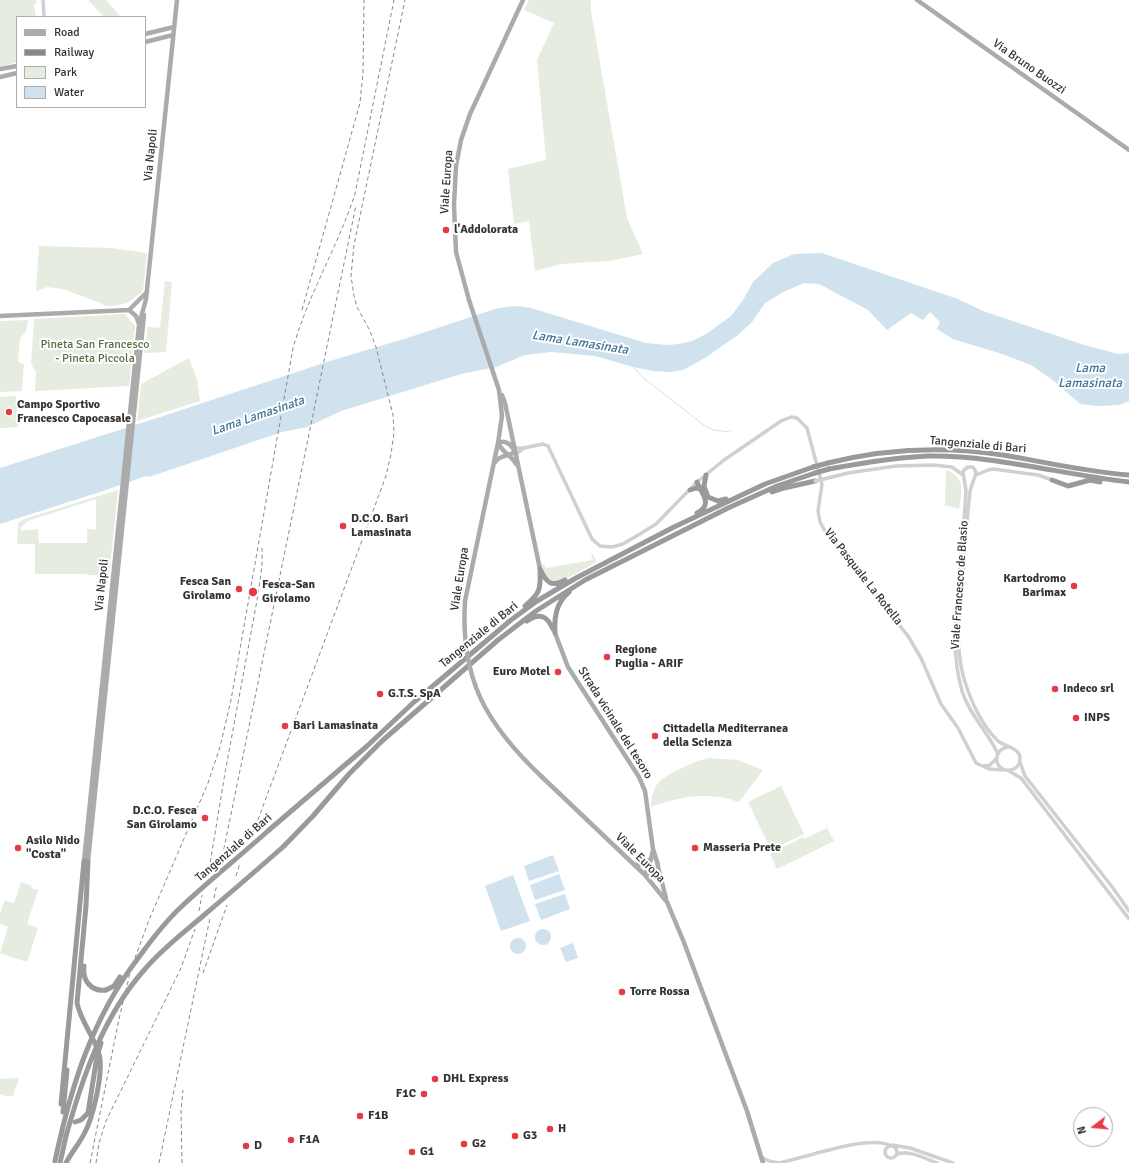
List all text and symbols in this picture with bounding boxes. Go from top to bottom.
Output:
legend [16,16,146,108]
text: Road [54,25,80,40]
street label: Via Bruno Buozzi [990,36,1068,98]
text: Railway [54,45,94,60]
text: Park [54,65,77,80]
text: Water [54,85,84,100]
street label: Via Napoli [141,128,161,182]
street label: Viale Europa [438,149,456,215]
place label: l'Addolorata [454,223,518,237]
marker: l'Addolorata [441,225,451,235]
water label: Lama Lamasinata [531,328,629,358]
park label: Pineta San Francesco - Pineta Piccola [40,338,150,366]
water label: Lama Lamasinata [1058,361,1122,392]
water label: Lama Lamasinata [210,393,306,439]
place label: Campo Sportivo Francesco Capocasale [17,398,131,426]
marker: Campo Sportivo Francesco Capocasale [4,407,14,417]
street label: Tangenziale di Bari [929,434,1027,456]
place label: D.C.O. Bari Lamasinata [351,512,412,540]
street label: Viale Francesco de Blasio [948,520,972,650]
marker: D.C.O. Bari Lamasinata [338,521,348,531]
street label: Via Pasquale La Rotella [821,526,905,628]
street label: Viale Europa [448,546,472,612]
street label: Via Napoli [92,558,112,612]
place label: Kartodromo Barimax [1003,572,1066,600]
place label: Fesca San Girolamo [180,575,231,603]
place label: Fesca-San Girolamo [262,578,315,606]
marker: Kartodromo Barimax [1069,581,1079,591]
marker: Fesca San Girolamo [234,584,244,594]
marker: Fesca-San Girolamo [247,586,259,598]
street label: Tangenziale di Bari [437,599,521,671]
place label: Regione Puglia - ARIF [615,643,683,671]
marker: Regione Puglia - ARIF [602,652,612,662]
street label: Strada vicinale del tesoro [575,664,655,782]
place label: Euro Motel [493,665,550,679]
marker: Euro Motel [553,667,563,677]
place label: Indeco srl [1063,682,1114,696]
marker: Indeco srl [1050,684,1060,694]
place label: G.T.S. SpA [388,687,441,701]
marker: G.T.S. SpA [375,689,385,699]
place label: INPS [1084,711,1110,725]
marker: INPS [1071,713,1081,723]
place label: Bari Lamasinata [293,719,378,733]
marker: Bari Lamasinata [280,721,290,731]
place label: Cittadella Mediterranea della Scienza [663,722,788,750]
marker: Cittadella Mediterranea della Scienza [650,731,660,741]
place label: D.C.O. Fesca San Girolamo [127,804,197,832]
street label: Tangenziale di Bari [193,811,275,885]
marker: D.C.O. Fesca San Girolamo [200,813,210,823]
street label: Viale Europa [612,830,668,886]
place label: Asilo Nido "Costa" [26,834,80,862]
place label: Masseria Prete [703,841,781,855]
marker: Asilo Nido "Costa" [13,843,23,853]
marker: Masseria Prete [690,843,700,853]
place label: Torre Rossa [630,985,690,999]
marker: Torre Rossa [617,987,627,997]
place label: DHL Express [443,1072,508,1086]
marker: DHL Express [430,1074,440,1084]
place label: F1C [396,1087,416,1101]
marker: F1C [419,1089,429,1099]
north arrow [1073,1107,1113,1147]
place label: F1B [368,1109,388,1123]
marker: F1B [355,1111,365,1121]
place label: H [558,1122,566,1136]
marker: H [545,1124,555,1134]
text: N [1075,1125,1089,1136]
place label: G3 [523,1129,537,1143]
marker: G3 [510,1131,520,1141]
place label: F1A [299,1133,320,1147]
marker: F1A [286,1135,296,1145]
place label: G2 [472,1137,486,1151]
place label: D [254,1139,262,1153]
marker: G2 [459,1139,469,1149]
marker: D [241,1141,251,1151]
place label: G1 [420,1145,434,1159]
marker: G1 [407,1147,417,1157]

